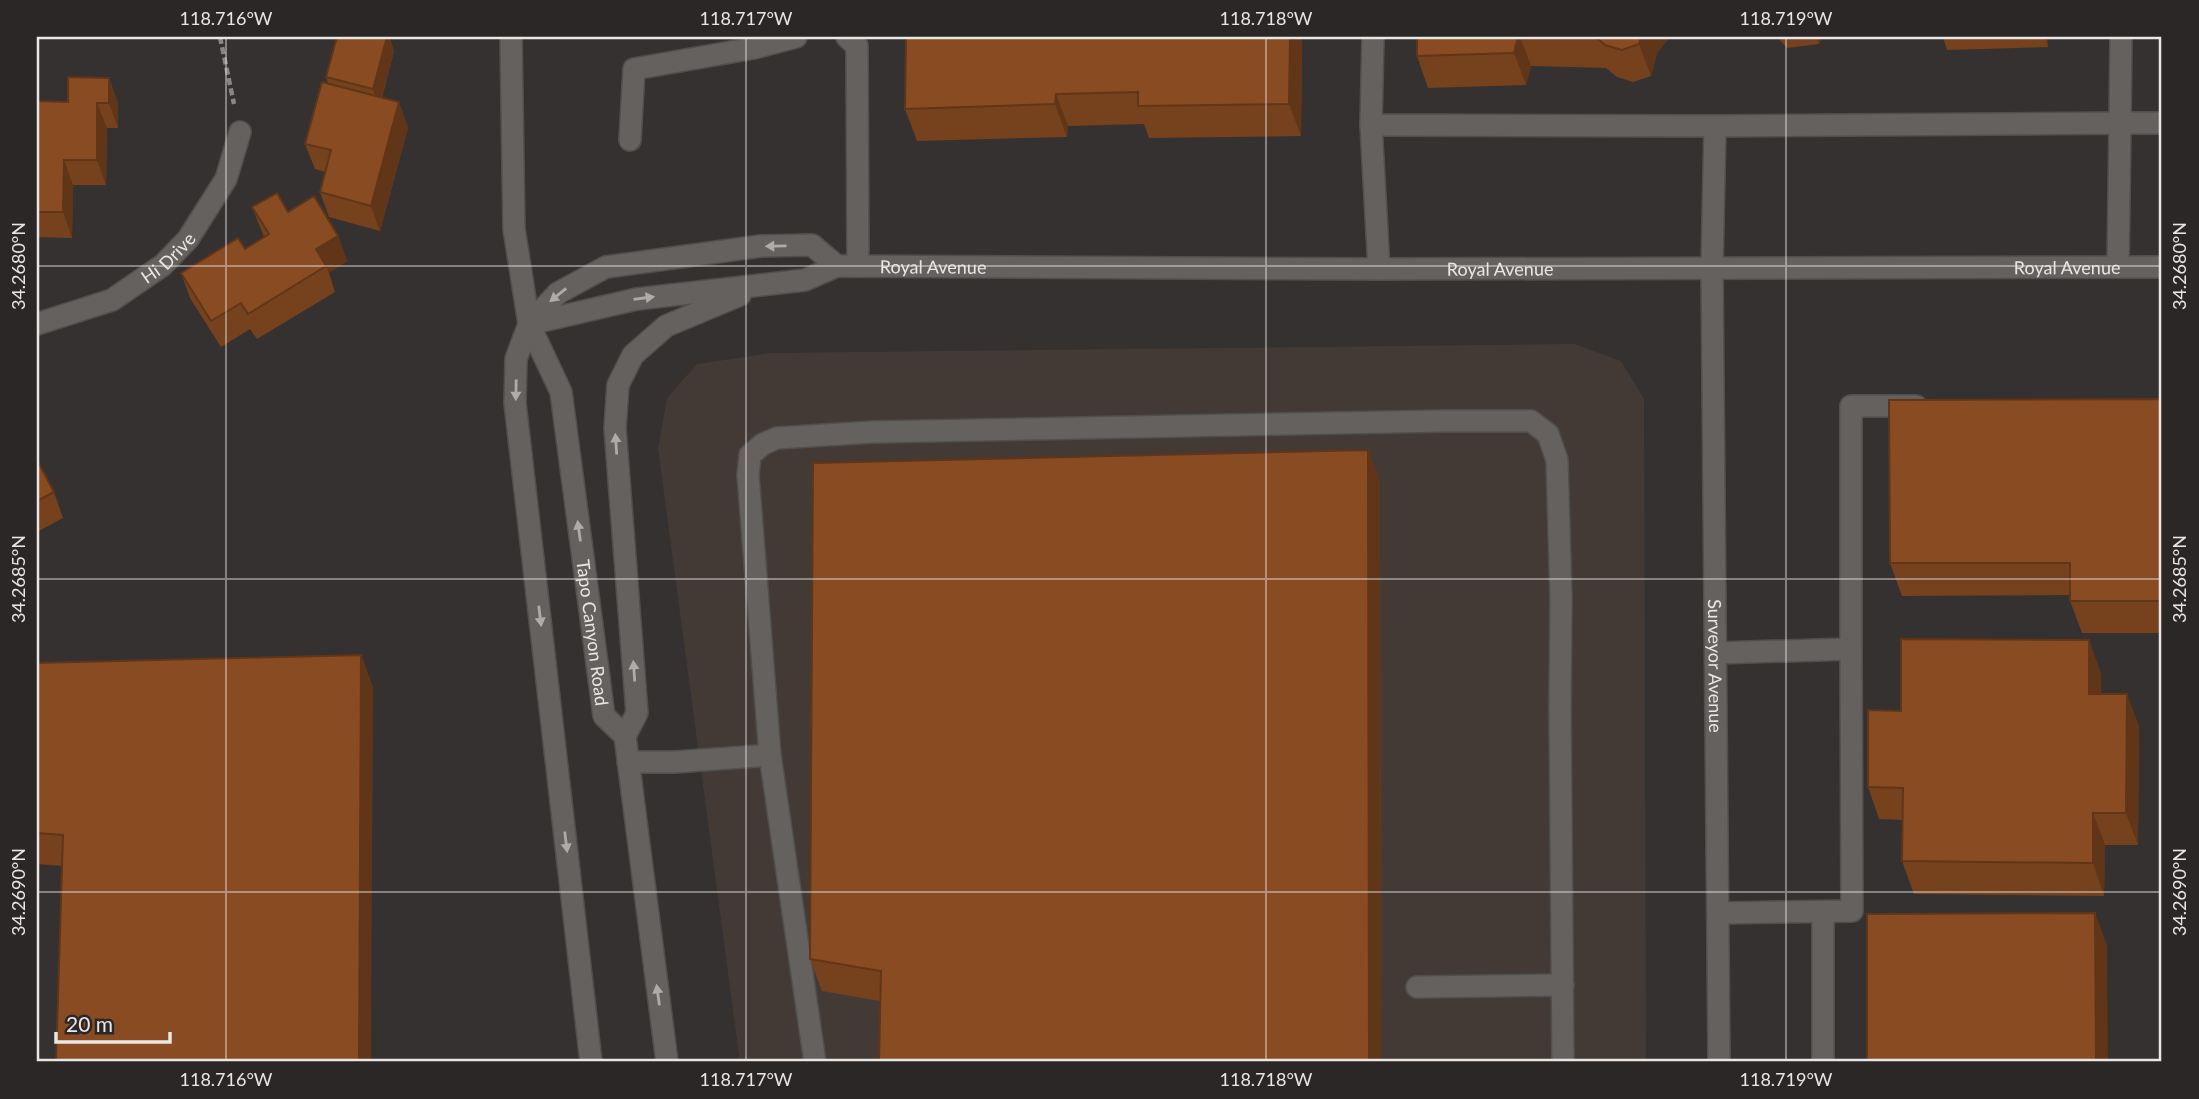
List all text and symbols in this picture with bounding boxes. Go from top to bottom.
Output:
text: 118.716°W [180,7,273,29]
text: 118.717°W [700,7,793,29]
text: 118.718°W [1220,7,1313,29]
text: 118.719°W [1740,7,1833,29]
text: 34.2680°N [7,222,29,310]
text: 34.2680°N [2168,222,2190,310]
street label: Hi Drive [137,229,200,288]
one-way arrow [765,240,787,252]
street label: Royal Avenue [880,255,987,278]
street label: Royal Avenue [2014,256,2120,278]
street label: Royal Avenue [1447,258,1553,280]
one-way arrow [550,288,568,303]
one-way arrow [633,293,655,304]
one-way arrow [510,380,521,402]
one-way arrow [611,433,622,455]
one-way arrow [574,520,585,542]
text: 34.2685°N [7,535,29,623]
text: 34.2685°N [2168,535,2190,623]
street label: Tapo Canyon Road [572,558,614,707]
street label: Surveyor Avenue [1704,599,1727,733]
one-way arrow [535,606,546,628]
one-way arrow [628,660,639,682]
one-way arrow [561,832,572,854]
text: 34.2690°N [7,848,29,936]
text: 34.2690°N [2168,848,2190,936]
one-way arrow [653,983,664,1005]
scale bar [56,1001,170,1045]
text: 20 m [66,1011,113,1036]
text: 118.716°W [180,1068,273,1090]
text: 118.717°W [700,1068,793,1090]
text: 118.718°W [1220,1068,1313,1090]
text: 118.719°W [1740,1068,1833,1090]

